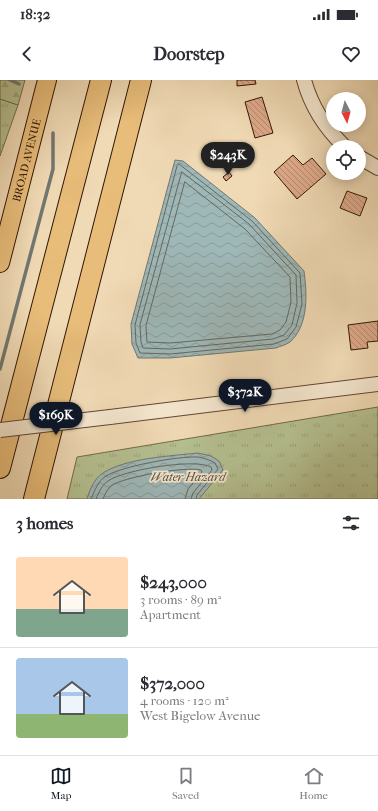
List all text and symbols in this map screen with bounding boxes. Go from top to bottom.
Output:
text: 18:32 [20,5,50,23]
icon: back [16,43,38,65]
icon: heart [340,43,362,65]
text: Doorstep [153,44,225,65]
north arrow [326,92,366,132]
map controls [326,92,366,180]
street label: BROAD AVENUE [10,117,44,203]
button: locate [326,140,366,180]
pin: $243K [200,142,256,176]
text: $243K [210,147,246,162]
pin: $372K [217,379,273,413]
text: $372K [228,384,262,399]
pin: $169K [28,402,84,436]
text: $169K [38,407,74,422]
water label: Water Hazard [151,470,227,484]
icon: filters [340,512,362,534]
text: 3 homes [16,513,73,533]
text: $243,000 [140,572,207,592]
icon: home [48,573,96,621]
text: 3 rooms · 89 m² [140,592,221,607]
text: Apartment [140,607,201,622]
text: $372,000 [140,673,205,693]
icon: home [48,674,96,722]
text: 4 rooms · 120 m² [140,693,229,708]
text: West Bigelow Avenue [140,708,260,723]
tab: Map [50,765,72,802]
tab: Saved [172,765,199,802]
tab: Home [299,765,328,802]

